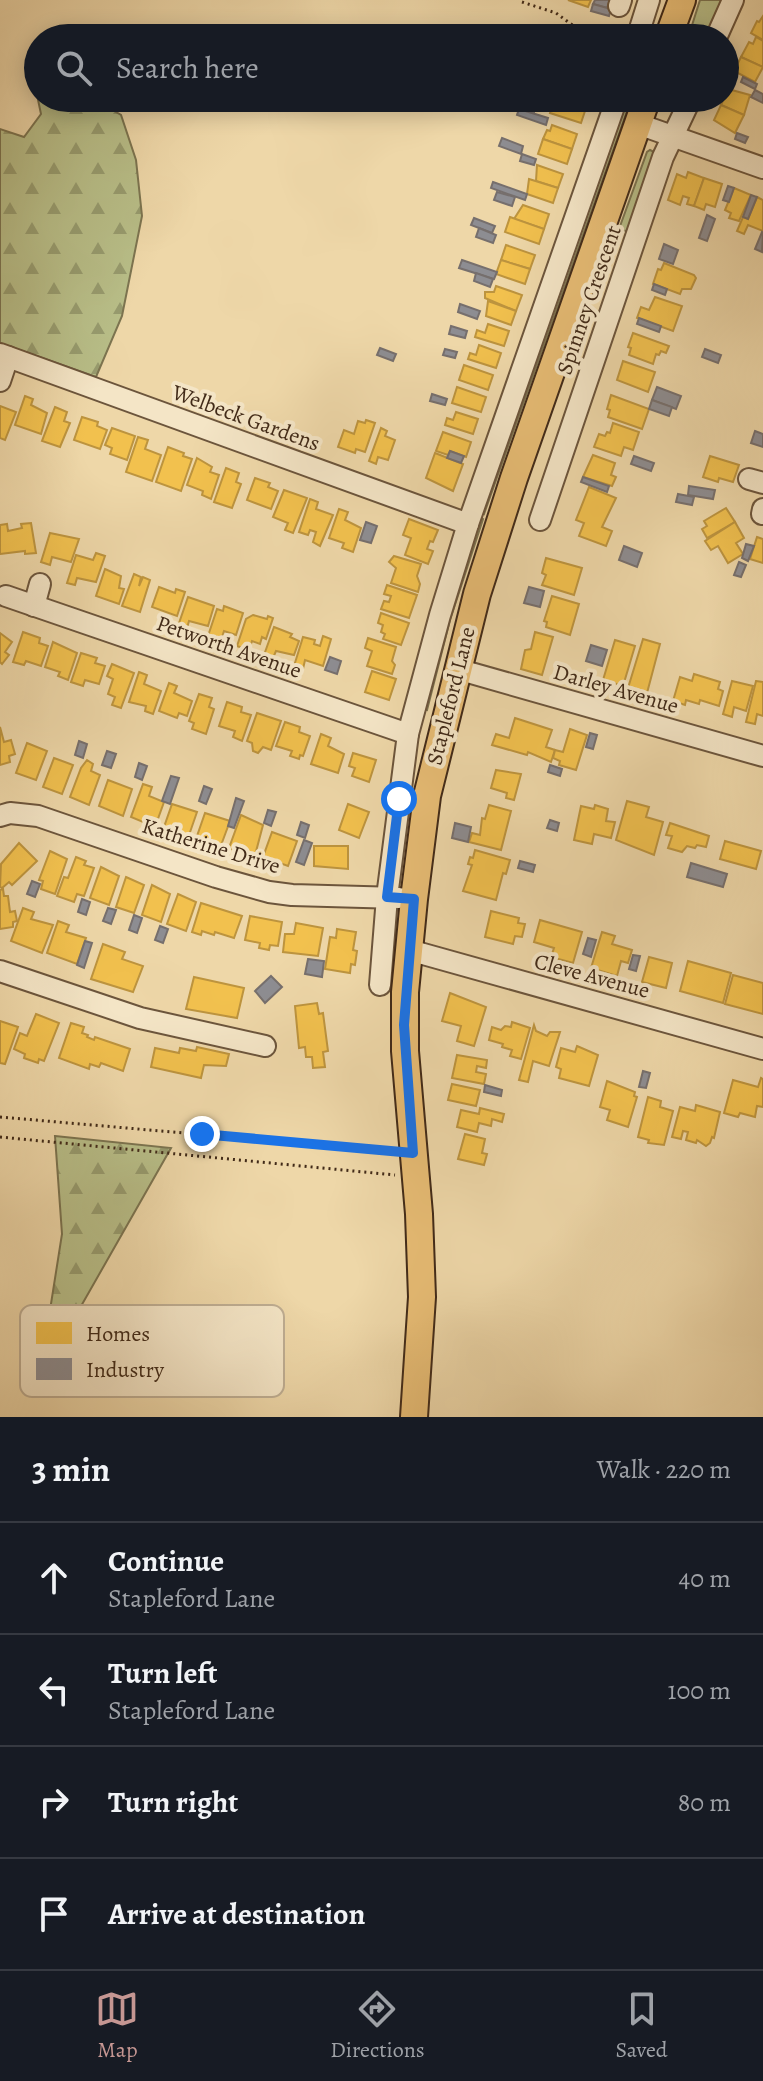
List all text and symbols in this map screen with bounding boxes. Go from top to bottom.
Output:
search box [24,24,739,112]
icon: search [52,46,96,90]
text: Search here [116,48,259,88]
street label: Spinney Crescent [549,221,629,379]
street label: Welbeck Gardens [167,377,324,459]
street label: Petworth Avenue [152,608,306,686]
street label: Stapleford Lane [419,624,483,768]
street label: Darley Avenue [550,657,682,721]
route start [381,781,417,817]
street label: Katherine Drive [138,811,284,881]
street label: Cleve Avenue [531,946,653,1006]
route end [184,1116,220,1152]
legend [20,1305,284,1397]
text: Homes [86,1319,150,1349]
text: Industry [86,1355,164,1385]
text: 3 min [32,1446,110,1493]
text: Walk · 220 m [597,1452,731,1487]
text: Continue [108,1541,224,1581]
icon: ahead [32,1556,76,1600]
text: 40 m [679,1561,731,1596]
text: Stapleford Lane [108,1581,275,1616]
text: Turn left [108,1653,217,1693]
icon: left [32,1668,76,1712]
text: 100 m [668,1673,731,1708]
text: Stapleford Lane [108,1693,275,1728]
icon: right [32,1780,76,1824]
text: Turn right [108,1782,238,1822]
text: 80 m [678,1785,731,1820]
icon: arrive [32,1892,76,1936]
text: Arrive at destination [108,1894,365,1934]
tab: Map [95,1987,139,2065]
tab: Directions [330,1987,425,2065]
tab: Saved [615,1987,668,2065]

